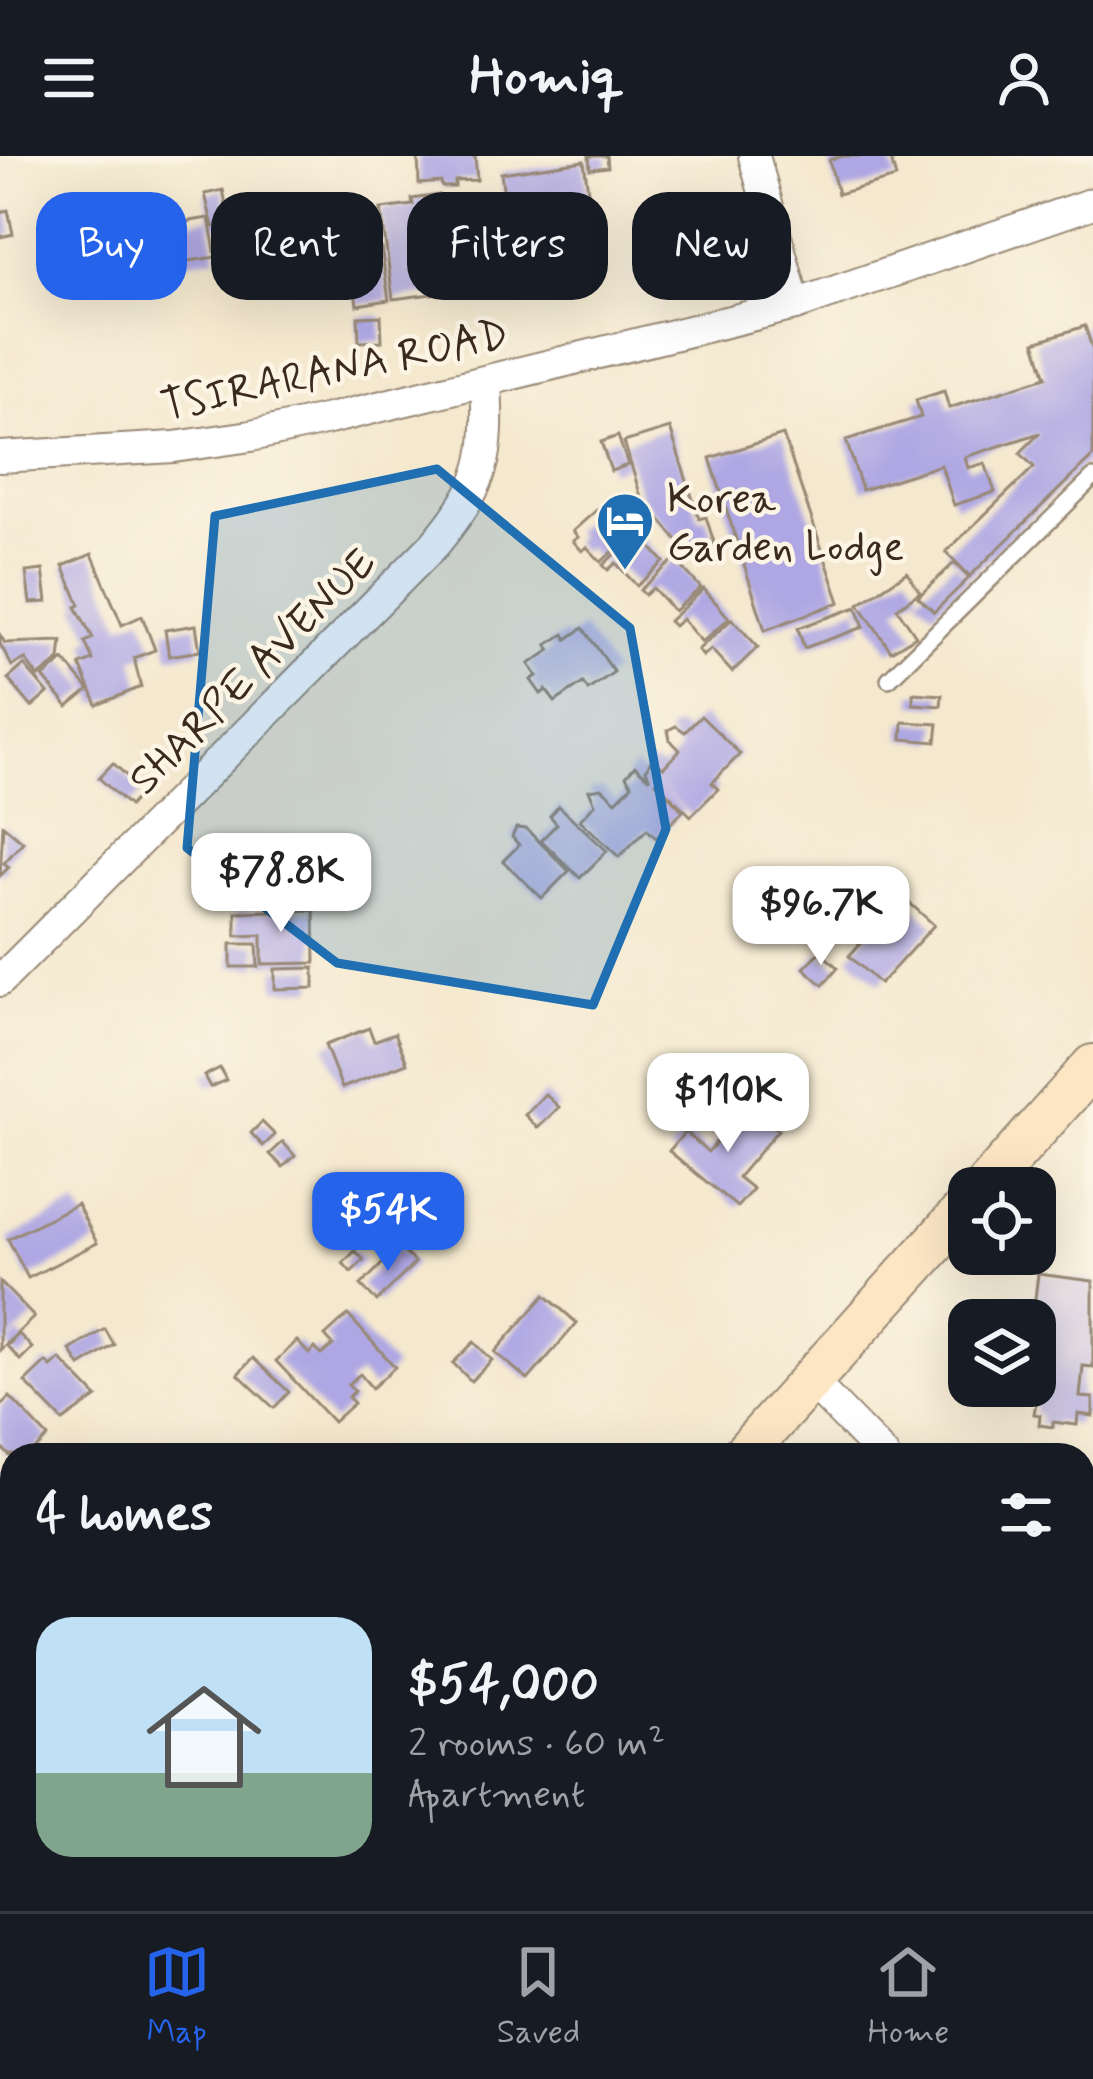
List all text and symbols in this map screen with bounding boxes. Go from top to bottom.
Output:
text: Homiq [469,43,624,114]
icon: menu [36,45,102,111]
icon: person [991,45,1057,111]
chip: Buy [36,192,187,300]
chip: Rent [211,192,383,300]
chip: Filters [407,192,608,300]
chip: New [632,192,791,300]
street label: TSIRARANA ROAD [156,308,513,435]
place label: Korea Garden Lodge [667,473,904,576]
hotel icon: Korea Garden Lodge [594,490,656,572]
street label: SHARPE AVENUE [118,537,389,808]
pin: $78.8K [183,833,379,935]
text: $78.8K [218,846,344,897]
pin: $96.7K [723,866,919,968]
text: $96.7K [760,879,882,930]
pin: $110K [644,1053,812,1155]
text: $110K [674,1066,782,1117]
map controls [948,1167,1056,1407]
button: locate [948,1167,1056,1275]
pin: $54K [317,1172,459,1274]
text: $54K [339,1185,437,1236]
button: layers [948,1299,1056,1407]
text: 4 homes [36,1482,213,1548]
icon: filters [993,1482,1059,1548]
text: $54,000 [408,1653,599,1719]
icon: home [132,1665,276,1809]
text: 2 rooms · 60 m² [408,1719,665,1770]
text: Apartment [408,1770,585,1821]
tab: Map [144,1939,210,2055]
tab: Saved [497,1939,580,2055]
tab: Home [867,1939,949,2055]

